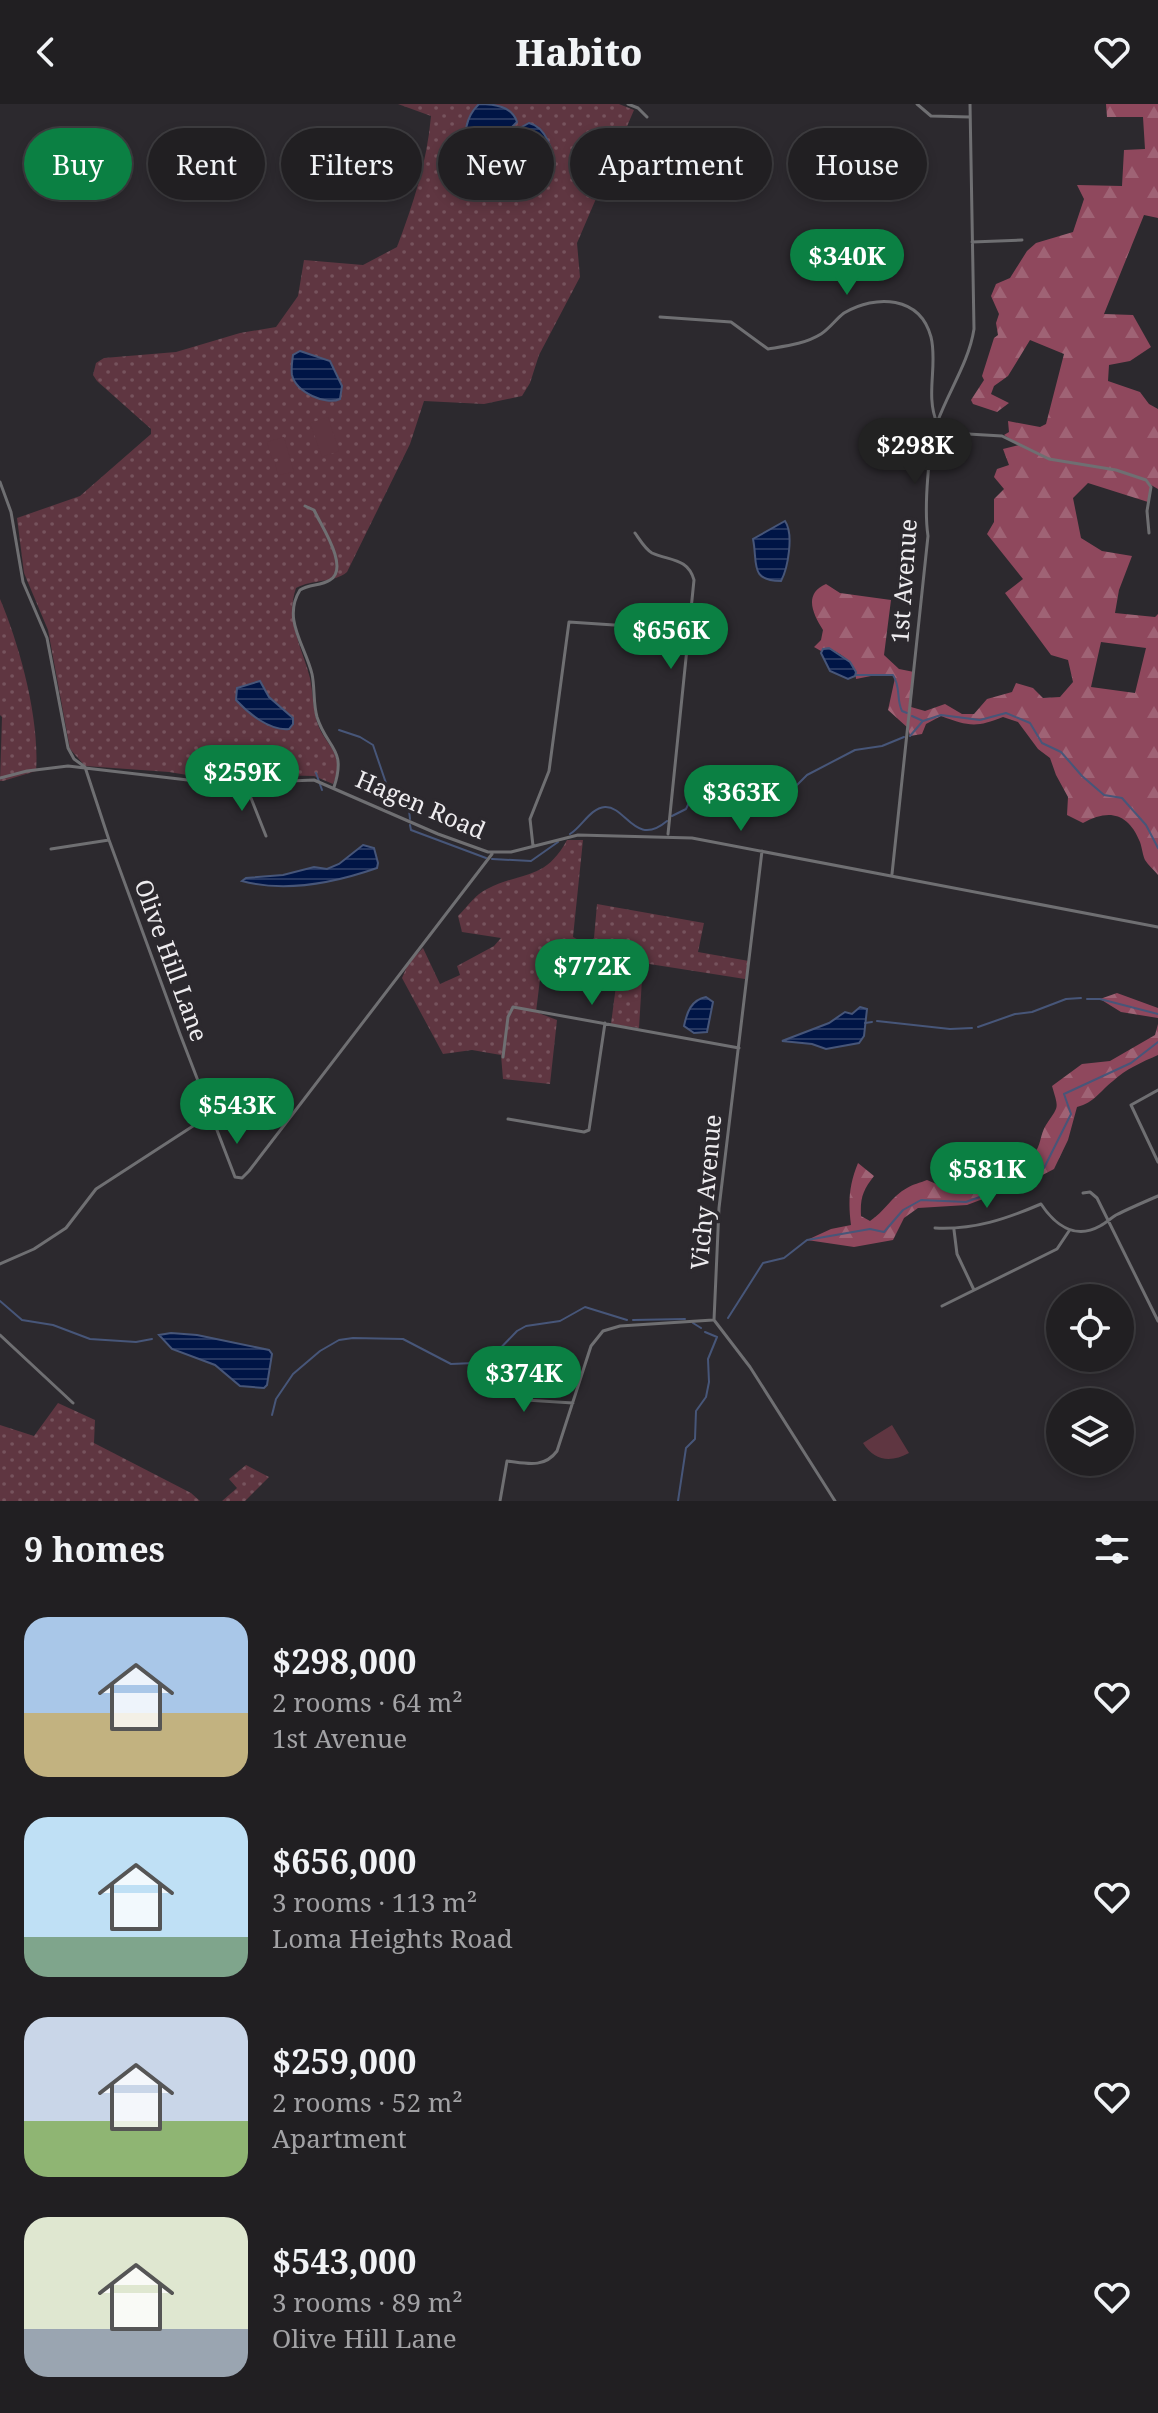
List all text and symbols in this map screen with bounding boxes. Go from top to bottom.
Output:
text: Habito [516,28,642,77]
icon: back [24,30,68,74]
icon: heart [1090,30,1134,74]
chip: Buy [24,128,132,200]
chip: Rent [148,128,265,200]
chip: Filters [281,128,422,200]
chip: New [438,128,554,200]
chip: Apartment [570,128,772,200]
chip: House [788,128,927,200]
pin: $340K [791,229,903,297]
text: $340K [808,237,886,273]
pin: $298K [859,418,971,486]
text: $298K [876,426,954,462]
street label: 1st Avenue [882,518,924,644]
pin: $656K [615,603,727,671]
text: $656K [632,611,710,647]
pin: $259K [186,745,298,813]
text: $259K [203,753,281,789]
street label: Hagen Road [351,762,491,846]
pin: $363K [685,765,797,833]
text: $363K [702,773,780,809]
street label: Olive Hill Lane [127,874,217,1046]
pin: $772K [536,939,648,1007]
text: $772K [553,947,631,983]
pin: $543K [181,1078,293,1146]
text: $543K [198,1086,276,1122]
street label: Vichy Avenue [682,1113,728,1271]
pin: $581K [931,1142,1043,1210]
text: $581K [948,1150,1026,1186]
map controls [1046,1284,1134,1476]
button: locate [1046,1284,1134,1372]
pin: $374K [468,1346,580,1414]
text: $374K [485,1354,563,1390]
button: layers [1046,1388,1134,1476]
text: 9 homes [24,1526,165,1572]
icon: filters [1090,1527,1134,1571]
text: $298,000 [272,1638,416,1684]
icon: home [88,1649,184,1745]
icon: heart [1090,1675,1134,1719]
text: 2 rooms · 64 m² [272,1684,463,1720]
text: 1st Avenue [272,1720,407,1756]
text: $656,000 [272,1838,416,1884]
icon: home [88,1849,184,1945]
icon: heart [1090,1875,1134,1919]
text: 3 rooms · 113 m² [272,1884,477,1920]
text: Loma Heights Road [272,1920,513,1956]
text: $259,000 [272,2038,416,2084]
icon: home [88,2049,184,2145]
icon: heart [1090,2075,1134,2119]
text: 2 rooms · 52 m² [272,2084,463,2120]
text: Apartment [272,2120,407,2156]
text: $543,000 [272,2238,416,2284]
icon: home [88,2249,184,2345]
icon: heart [1090,2275,1134,2319]
text: 3 rooms · 89 m² [272,2284,463,2320]
text: Olive Hill Lane [272,2320,457,2356]

